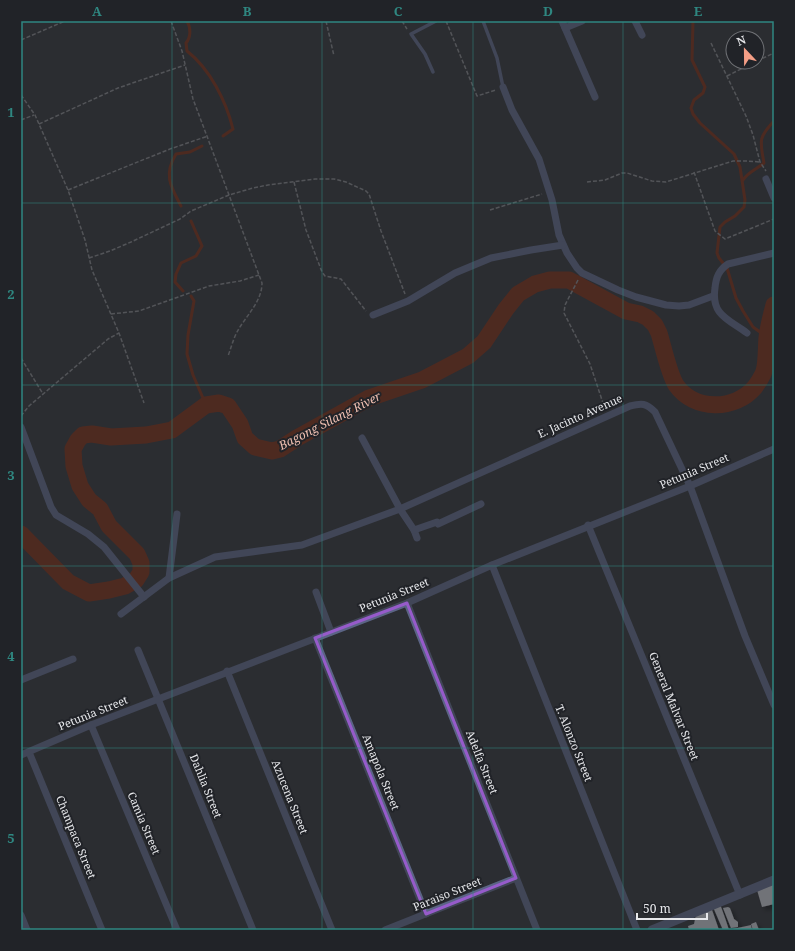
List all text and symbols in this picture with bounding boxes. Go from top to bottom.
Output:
text: A [92,2,102,20]
text: B [243,2,252,20]
text: C [394,2,403,20]
text: D [543,2,553,20]
text: E [694,2,703,20]
north arrow [725,30,765,70]
text: N [734,32,748,49]
text: 1 [7,103,15,121]
text: 2 [7,285,15,303]
water label: Bagong Silang River [275,387,384,454]
street label: E. Jacinto Avenue [535,390,625,441]
street label: Petunia Street [657,449,731,492]
text: 3 [7,466,15,484]
street label: Petunia Street [357,574,431,615]
text: 4 [7,647,15,665]
street label: General Malvar Street [646,650,703,762]
street label: Petunia Street [56,692,130,733]
street label: T. Alonzo Street [552,702,597,784]
street label: Adelfa Street [463,728,502,796]
street label: Amapola Street [359,732,404,812]
street label: Dahlia Street [187,752,226,820]
street label: Azucena Street [269,758,312,836]
street label: Camia Street [125,789,164,857]
street label: Champaca Street [53,793,100,881]
text: 5 [7,829,15,847]
street label: Paraiso Street [410,873,483,914]
scale bar [637,895,707,921]
text: 50 m [643,900,671,917]

